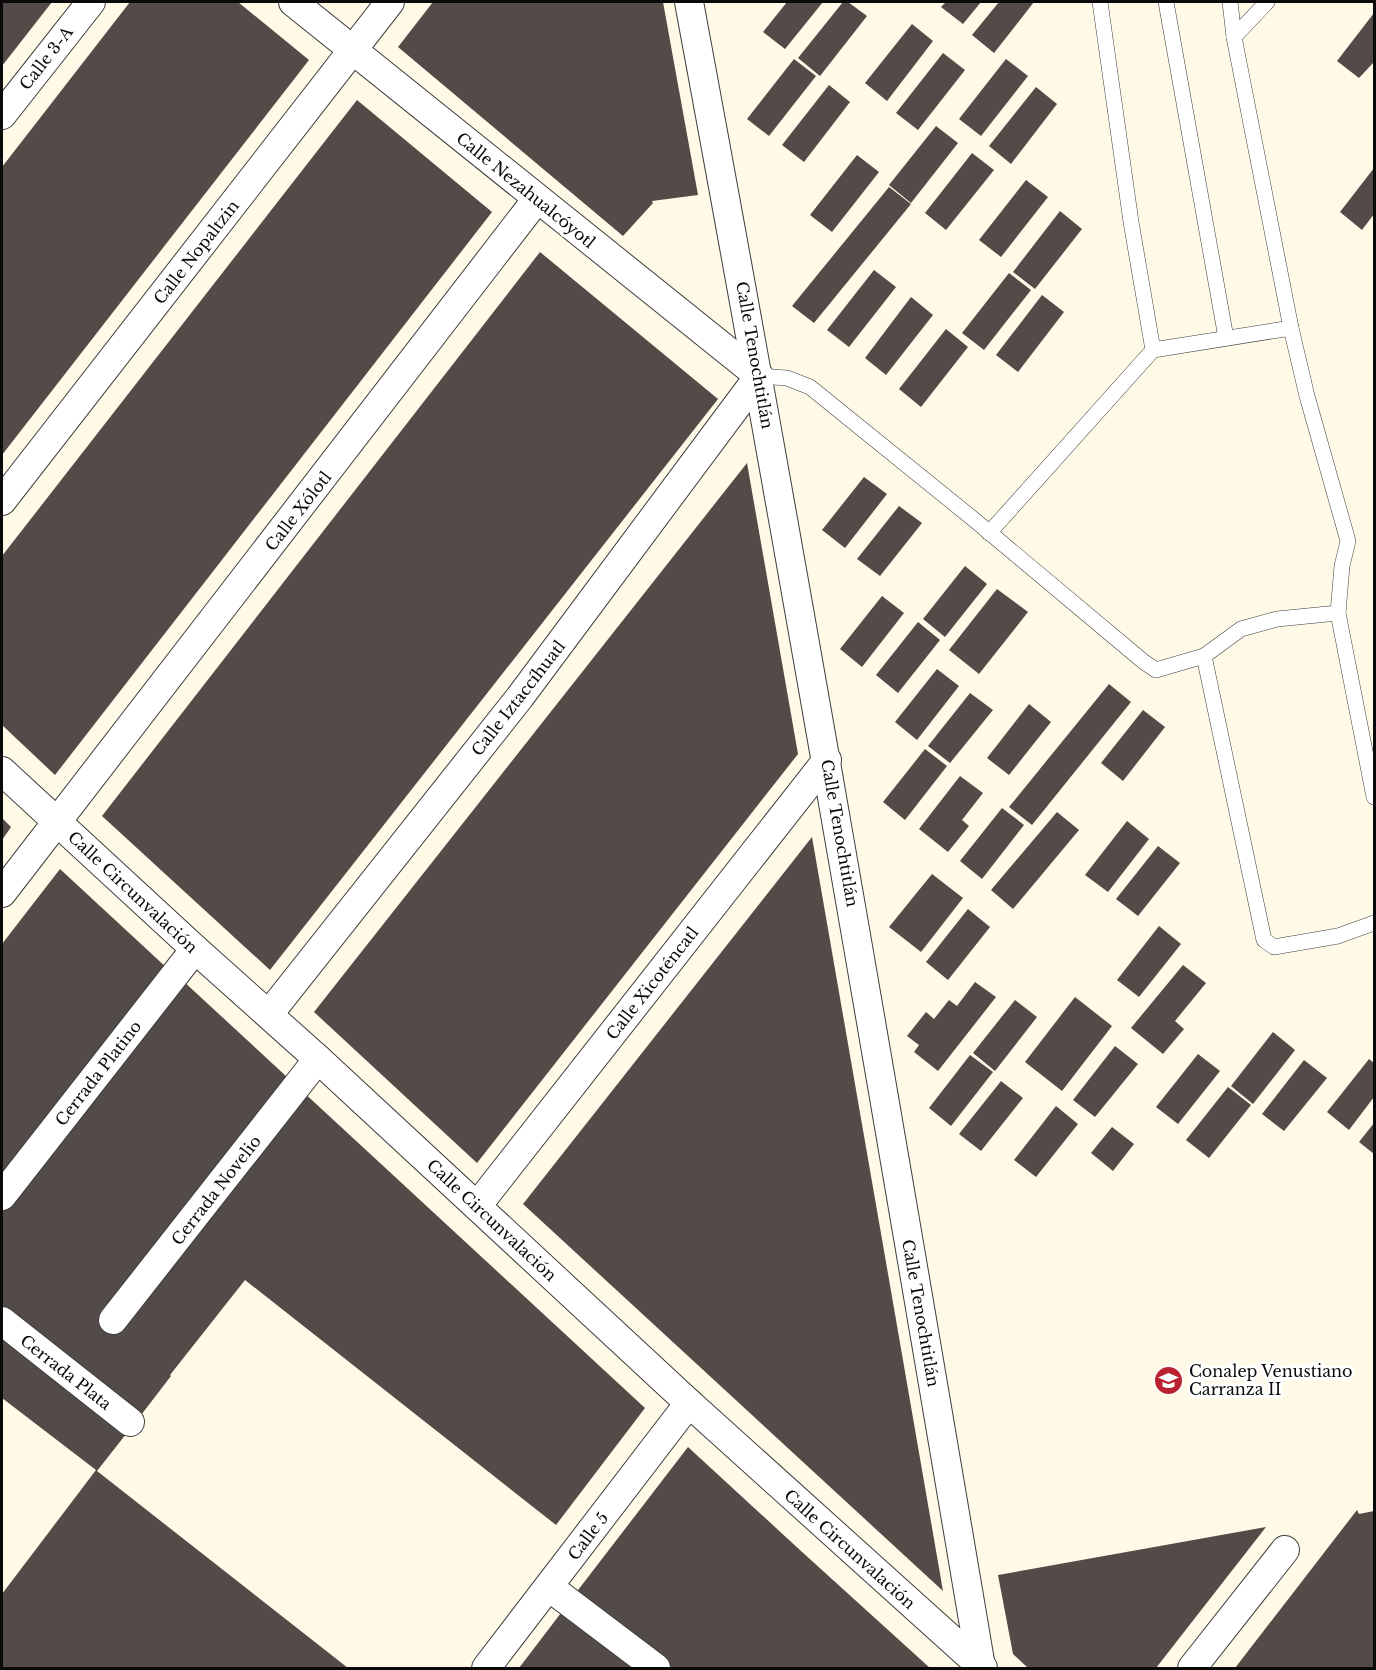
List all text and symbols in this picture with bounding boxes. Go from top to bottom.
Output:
street label: Calle 3-A [15,22,77,94]
street label: Calle Nezahualcóyotl [453,128,599,252]
street label: Calle Nopaltzin [149,196,243,308]
street label: Calle Tenochtitlán [732,280,778,430]
street label: Calle Xólotl [261,467,335,555]
street label: Calle Iztaccíhuatl [467,636,569,760]
street label: Calle Tenochtitlán [817,758,863,908]
street label: Calle Circunvalación [64,827,202,957]
street label: Calle Xicoténcatl [602,922,702,1044]
street label: Cerrada Platino [51,1016,145,1130]
street label: Cerrada Novelio [167,1131,265,1249]
street label: Calle Circunvalación [423,1155,561,1285]
street label: Calle Tenochtitlán [898,1238,944,1388]
street label: Cerrada Plata [16,1330,116,1414]
place label: Conalep Venustiano Carranza II [1189,1361,1353,1399]
school or university icon: Conalep Venustiano Carranza II [1152,1364,1184,1396]
street label: Calle Circunvalación [780,1485,920,1613]
street label: Calle 5 [563,1508,613,1564]

